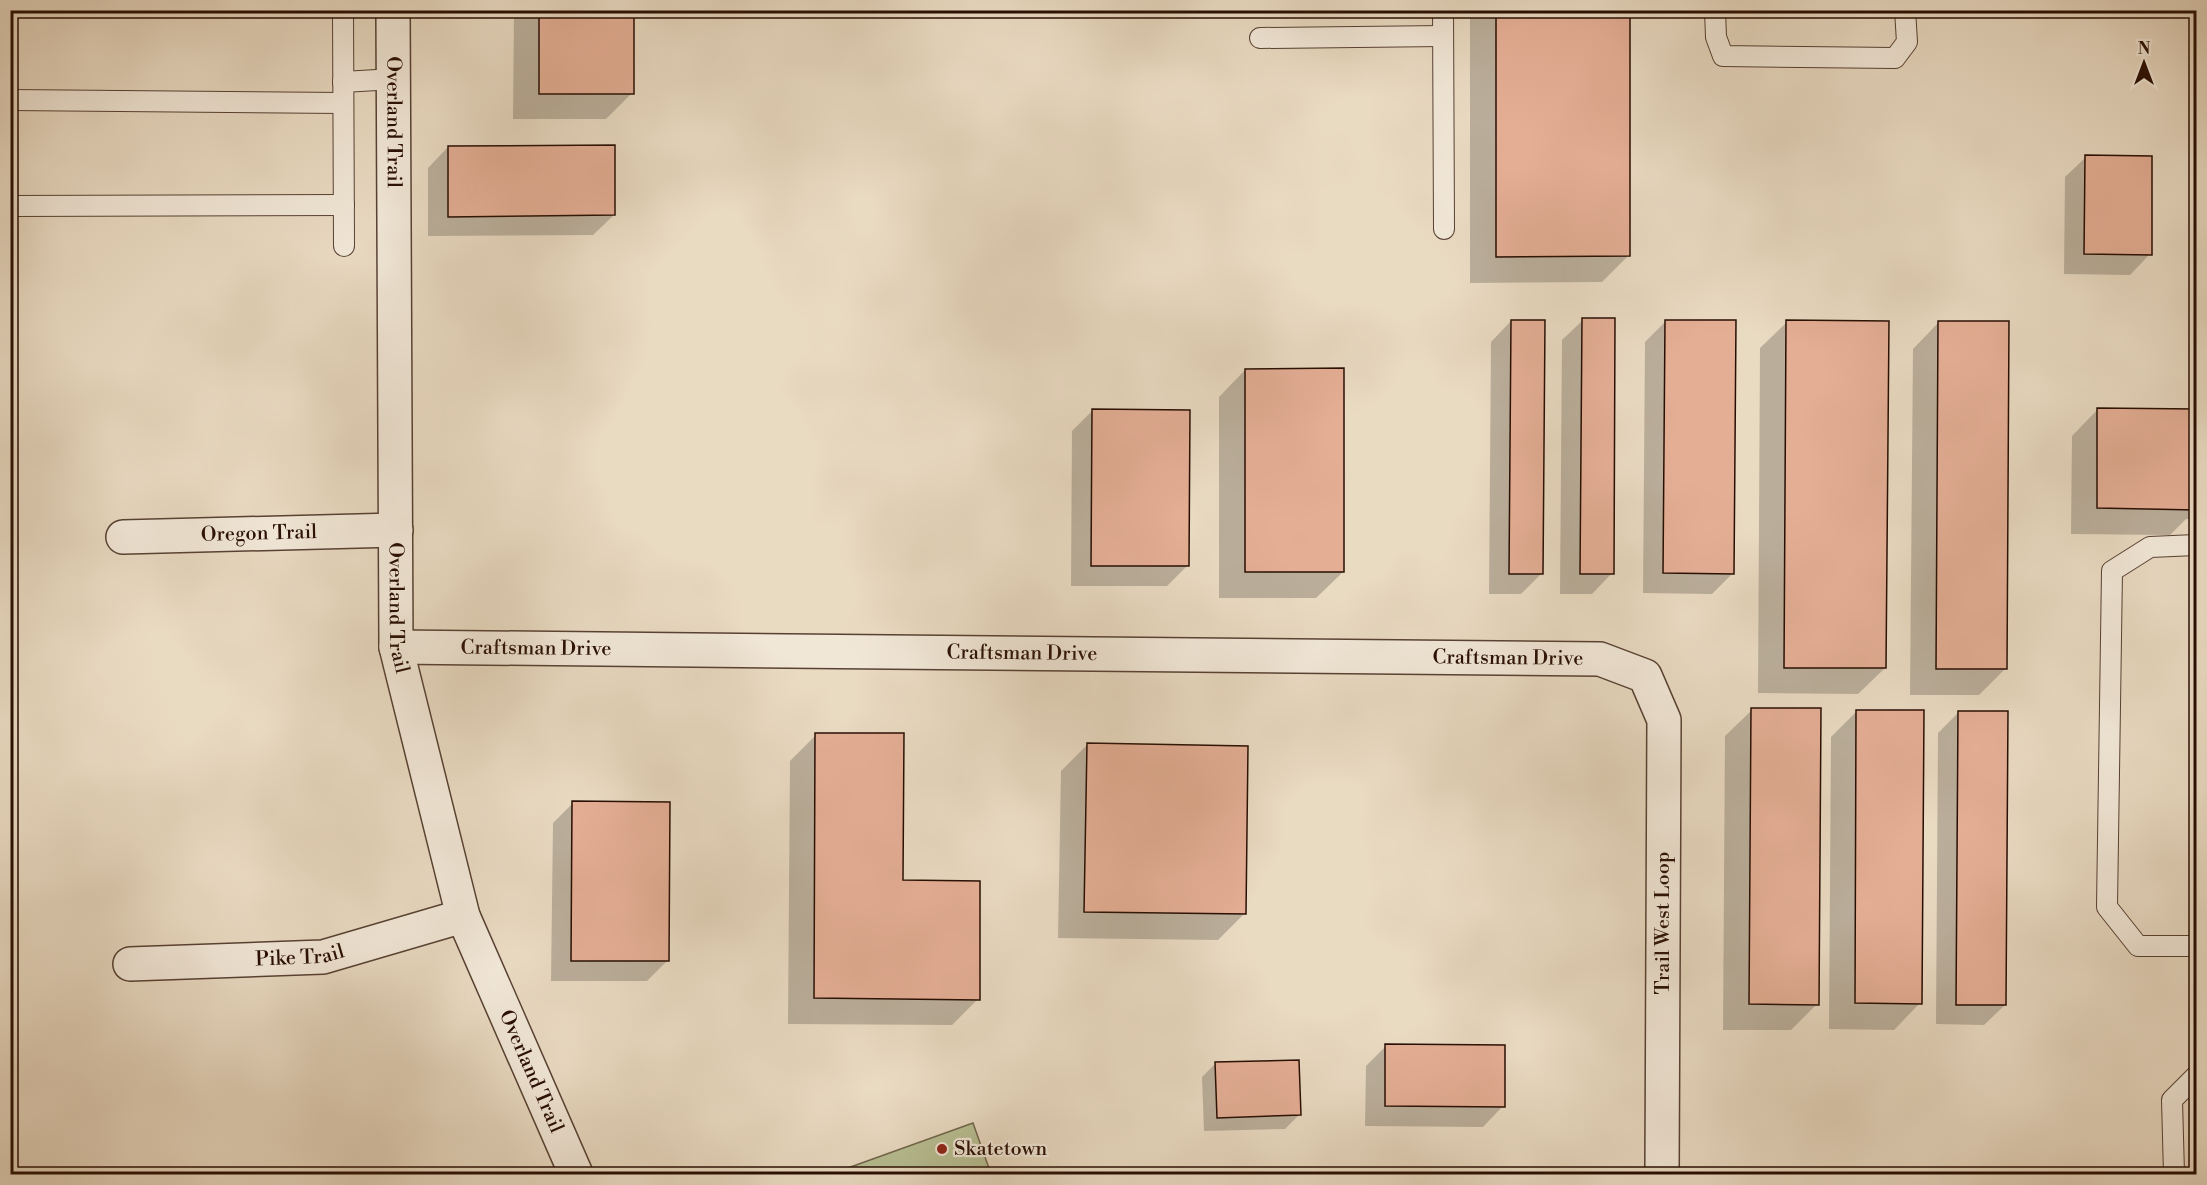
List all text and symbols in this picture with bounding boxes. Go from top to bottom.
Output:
north arrow [2114,33,2174,93]
text: N [2138,39,2151,59]
street label: Overland Trail [381,56,406,188]
street label: Oregon Trail [200,520,318,548]
street label: Overland Trail [383,542,415,676]
street label: Craftsman Drive [460,635,612,662]
street label: Craftsman Drive [946,640,1098,666]
street label: Craftsman Drive [1432,645,1584,671]
street label: Trail West Loop [1651,852,1676,994]
street label: Pike Trail [255,939,347,972]
street label: Overland Trail [493,1006,569,1137]
place label: Skatetown [954,1137,1047,1162]
marker: Skatetown [935,1142,949,1156]

